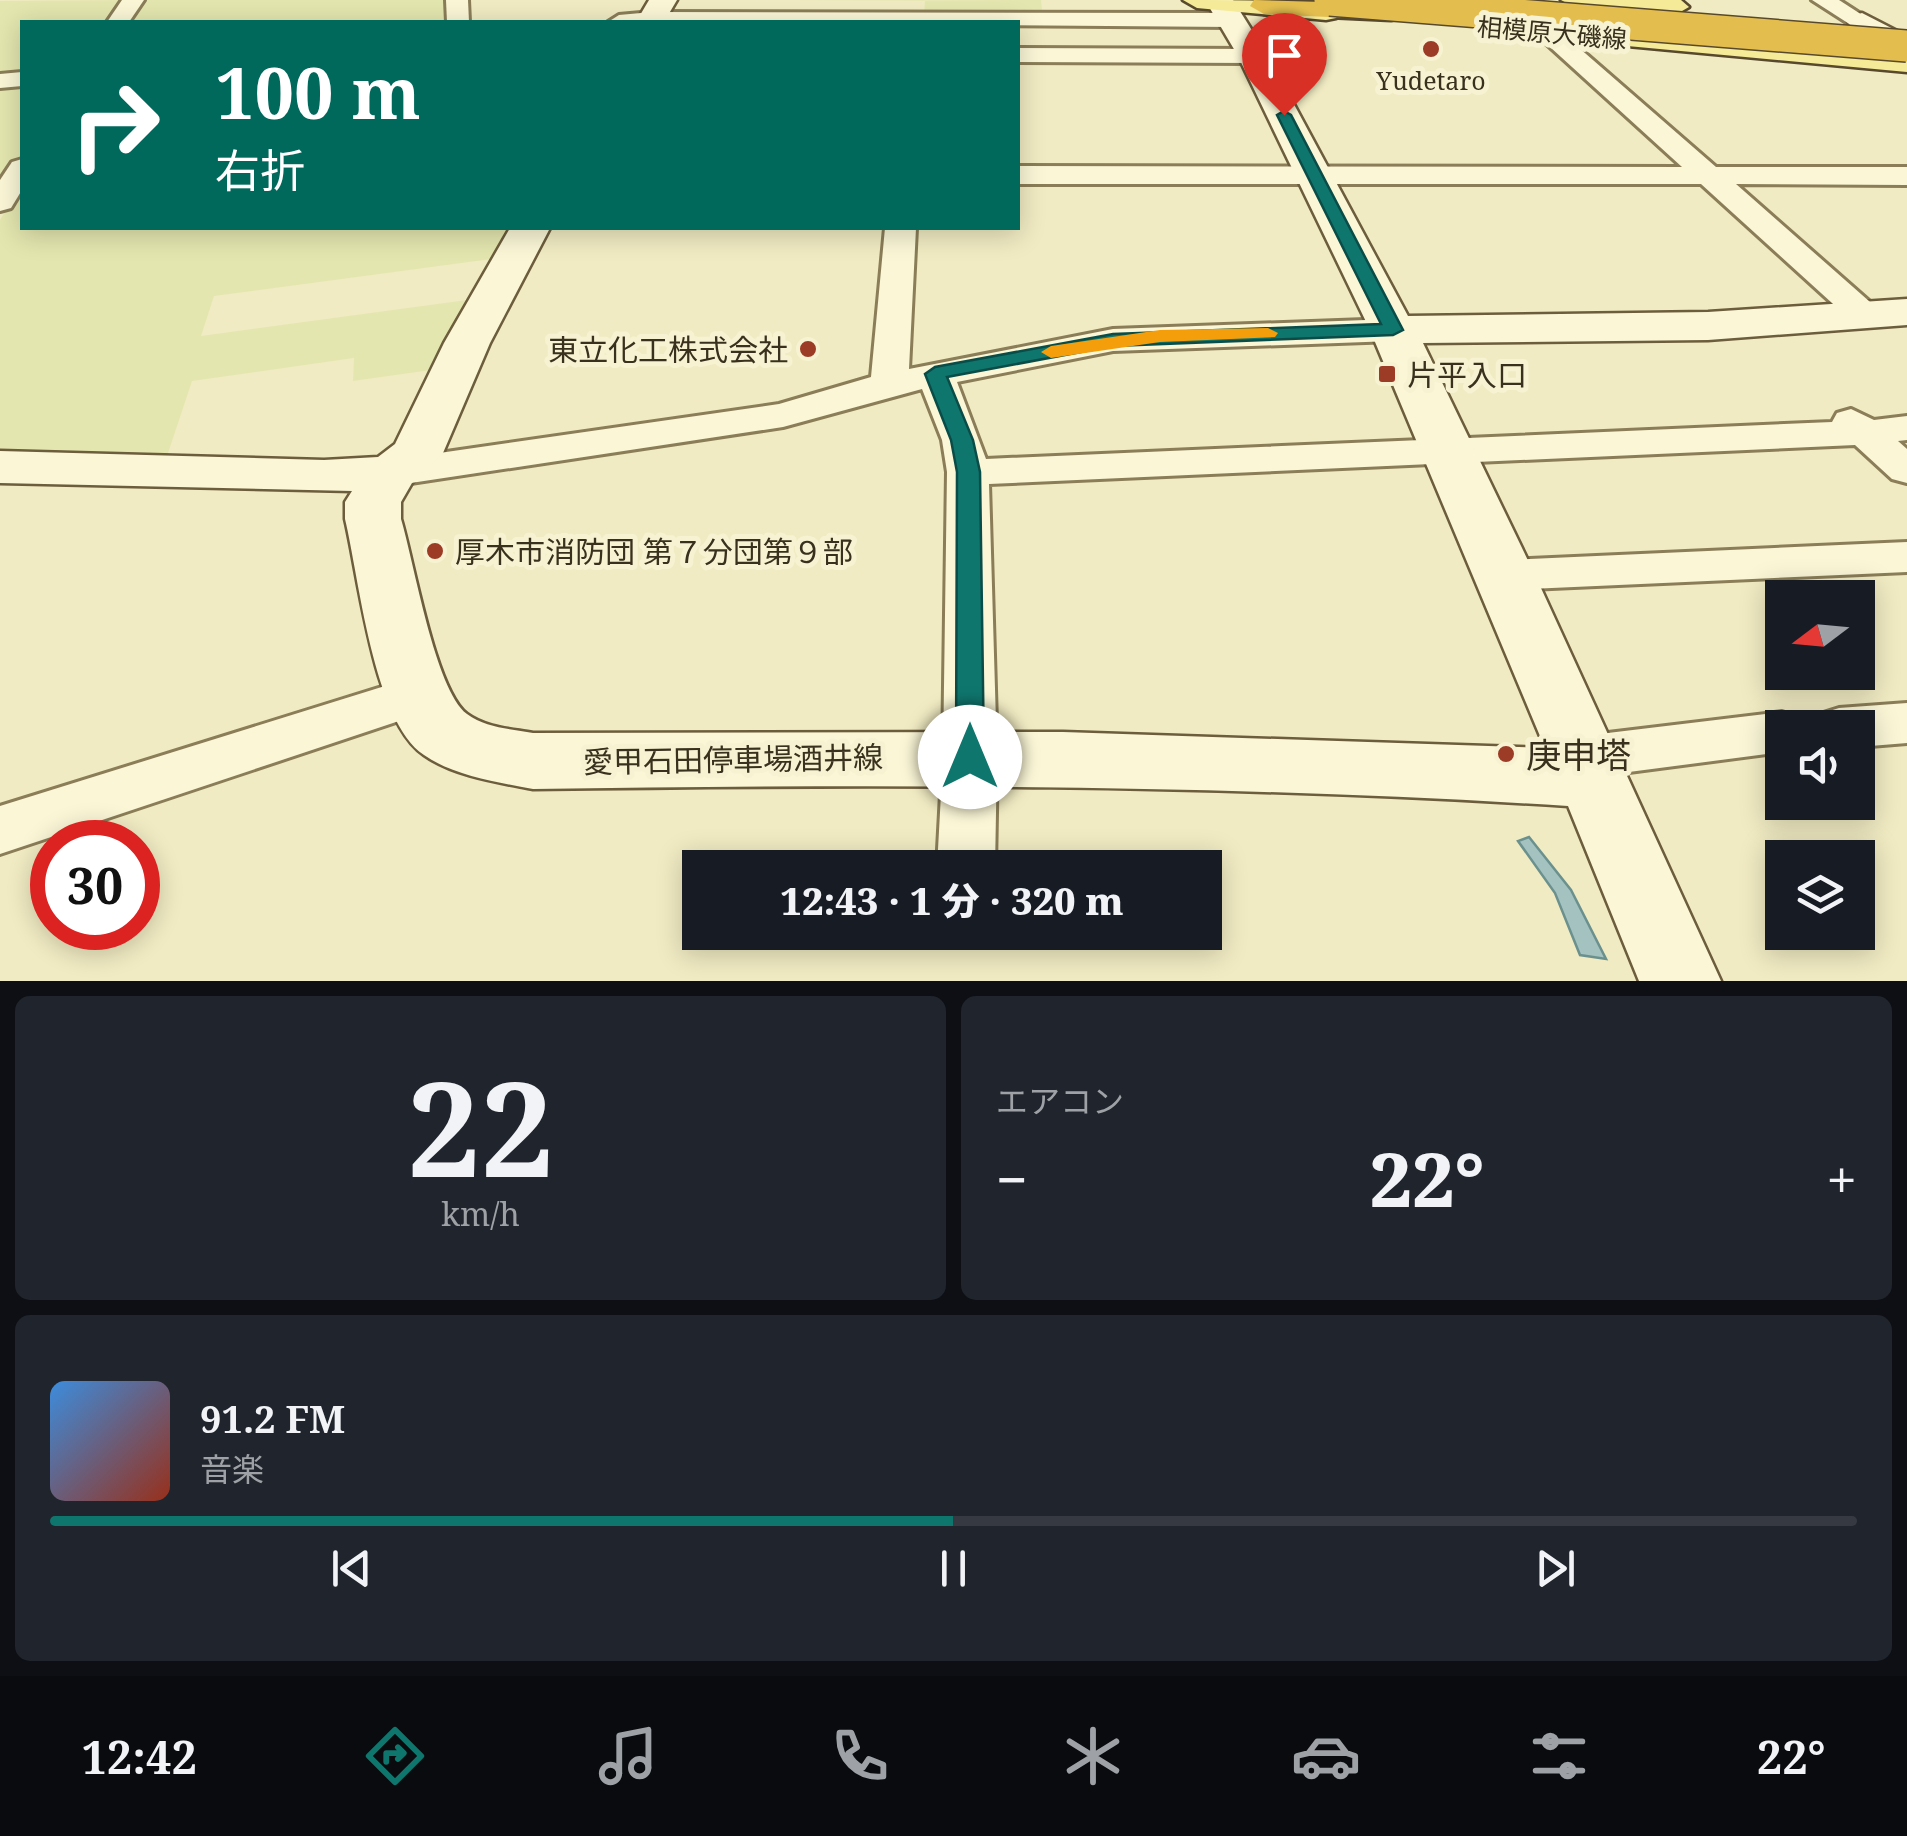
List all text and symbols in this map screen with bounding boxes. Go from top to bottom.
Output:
street label: 相模原大磯線 [1476,9,1628,55]
pin [1242,13,1327,116]
icon: arrive [1257,28,1312,83]
marker: Yudetaro [1420,38,1442,60]
text: 100 m [215,44,421,140]
icon: right [50,60,180,190]
place label: Yudetaro [1375,63,1486,97]
text: 右折 [215,139,305,200]
place label: 東立化工株式会社 [548,329,788,370]
marker: 東立化工株式会社 [797,338,819,360]
place label: 片平入口 [1407,354,1527,395]
marker: 片平入口 [1376,363,1398,385]
place label: 厚木市消防団 第７分団第９部 [455,531,853,572]
marker: 厚木市消防団 第７分団第９部 [424,540,446,562]
north arrow [1765,580,1875,690]
map controls [1765,580,1875,950]
position arrow [918,705,1022,809]
button: sound [1765,710,1875,820]
place label: 庚申塔 [1526,731,1631,778]
street label: 愛甲石田停車場酒井線 [583,736,883,782]
marker: 庚申塔 [1495,743,1517,765]
speed limit sign: 30 [30,820,160,950]
button: layers [1765,840,1875,950]
text: 12:43 · 1 分 · 320 m [780,874,1124,926]
text: 22 [407,1038,554,1215]
text: エアコン [996,1079,1124,1122]
text: 22° [1370,1127,1485,1229]
text: − [996,1141,1028,1216]
text: + [1826,1141,1857,1216]
text: km/h [441,1192,520,1235]
text: 91.2 FM [200,1392,345,1444]
text: 音楽 [200,1447,264,1490]
icon: previous [324,1541,379,1596]
icon: pause [926,1541,981,1596]
icon: next [1528,1541,1583,1596]
icon: directions [360,1721,430,1791]
icon: music [593,1721,663,1791]
icon: phone [825,1721,895,1791]
icon: climate [1058,1721,1128,1791]
icon: car [1291,1721,1361,1791]
icon: filters [1524,1721,1594,1791]
text: 12:42 [81,1726,197,1787]
text: 22° [1757,1726,1826,1787]

